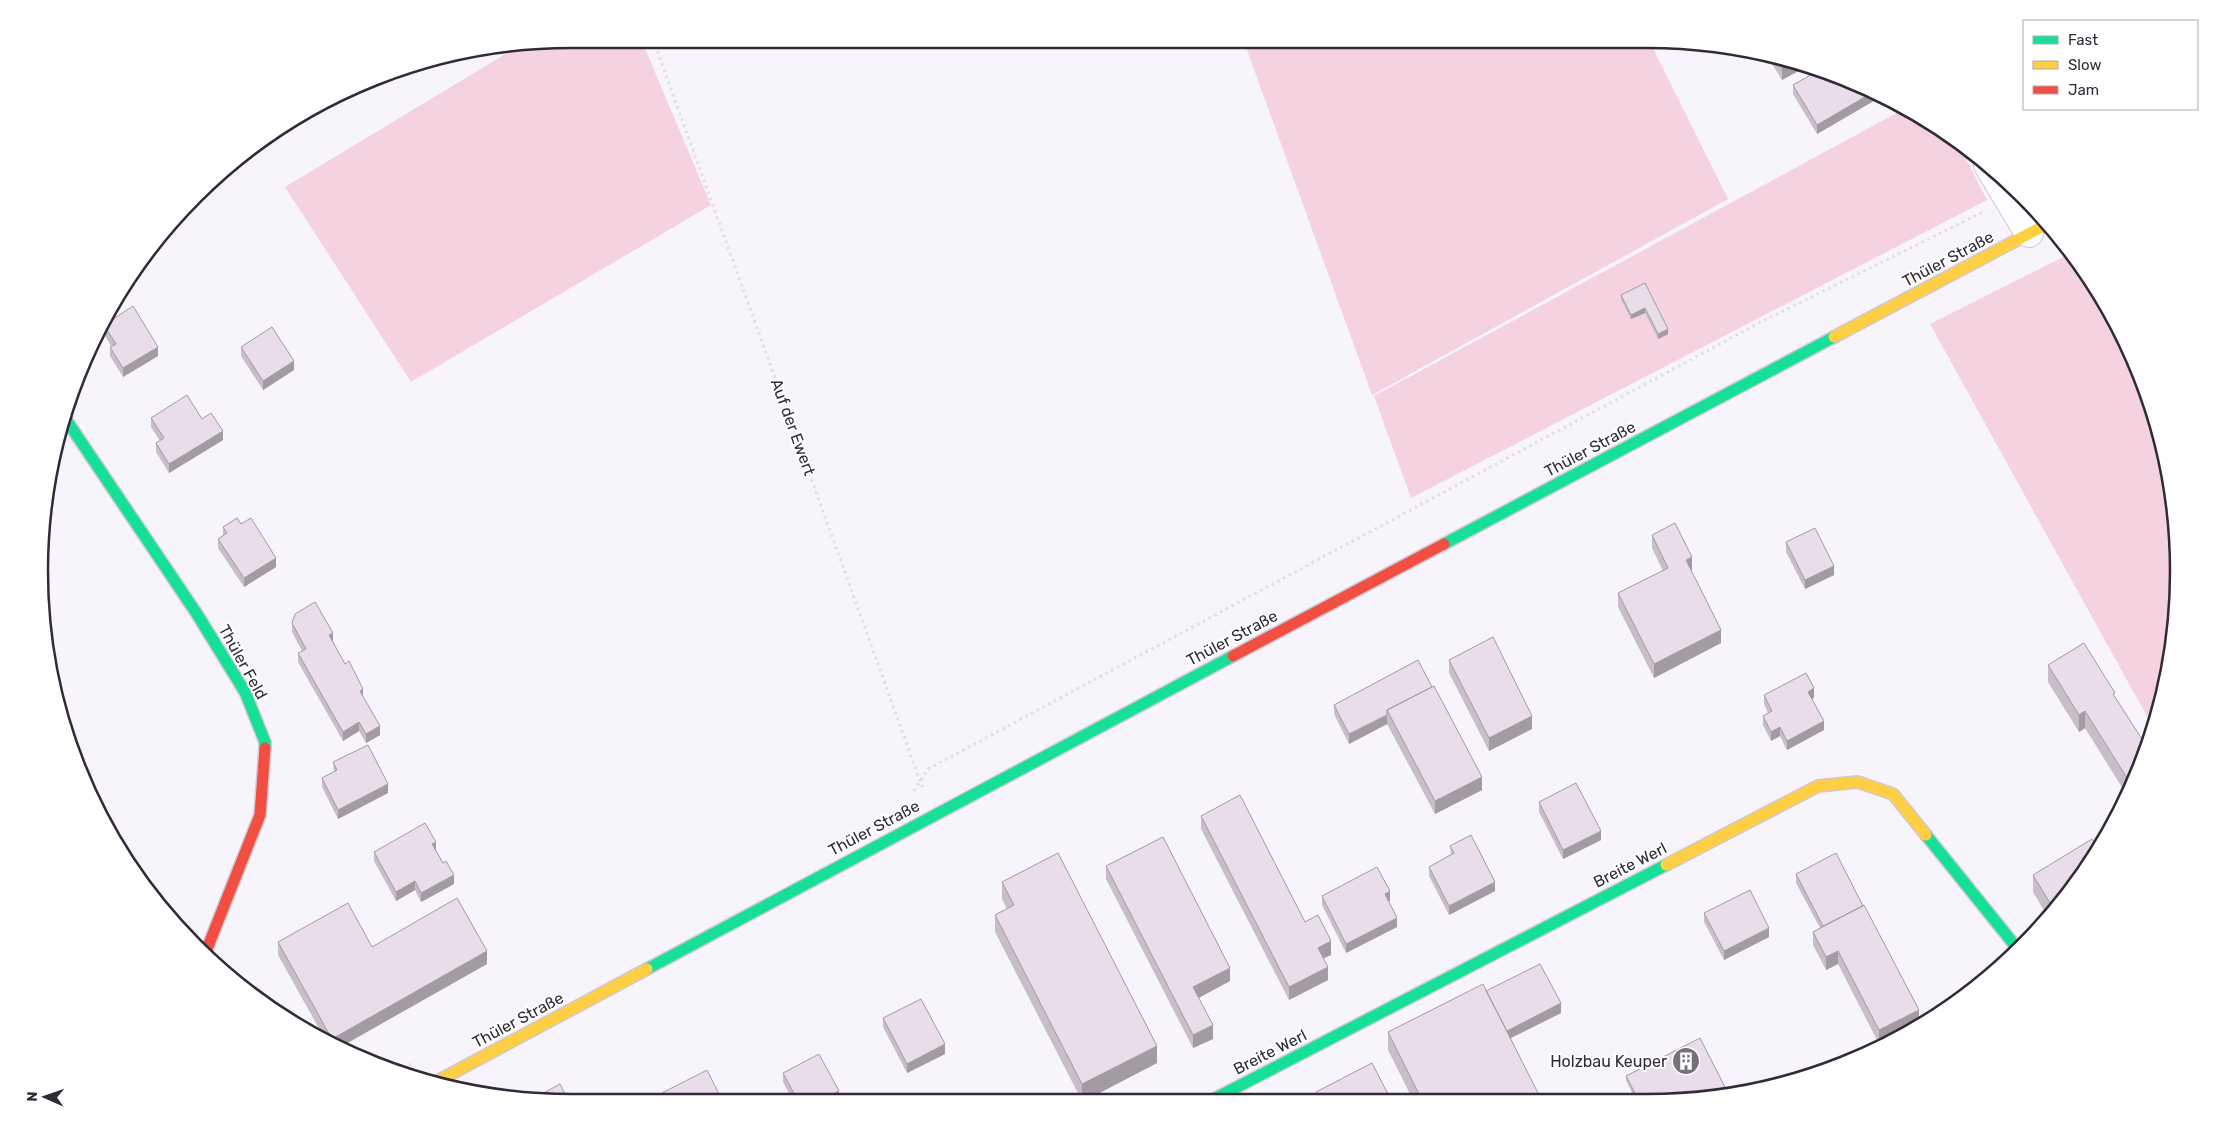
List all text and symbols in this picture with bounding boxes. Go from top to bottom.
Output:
legend [2023,20,2198,110]
text: Fast [2068,31,2098,49]
text: Slow [2068,56,2101,74]
text: Jam [2068,81,2099,99]
street label: Thüler Straße [1899,227,1997,291]
street label: Auf der Ewert [767,376,819,478]
street label: Thüler Straße [1541,417,1639,481]
street label: Thüler Straße [1183,606,1281,670]
street label: Thüler Feld [215,621,271,703]
street label: Thüler Straße [825,796,923,860]
street label: Breite Werl [1590,838,1670,892]
street label: Thüler Straße [469,988,567,1052]
street label: Breite Werl [1230,1025,1310,1079]
building icon: Holzbau Keuper [1671,1046,1701,1076]
place label: Holzbau Keuper [1550,1052,1667,1071]
north arrow [20,1072,70,1122]
text: N [24,1091,41,1102]

